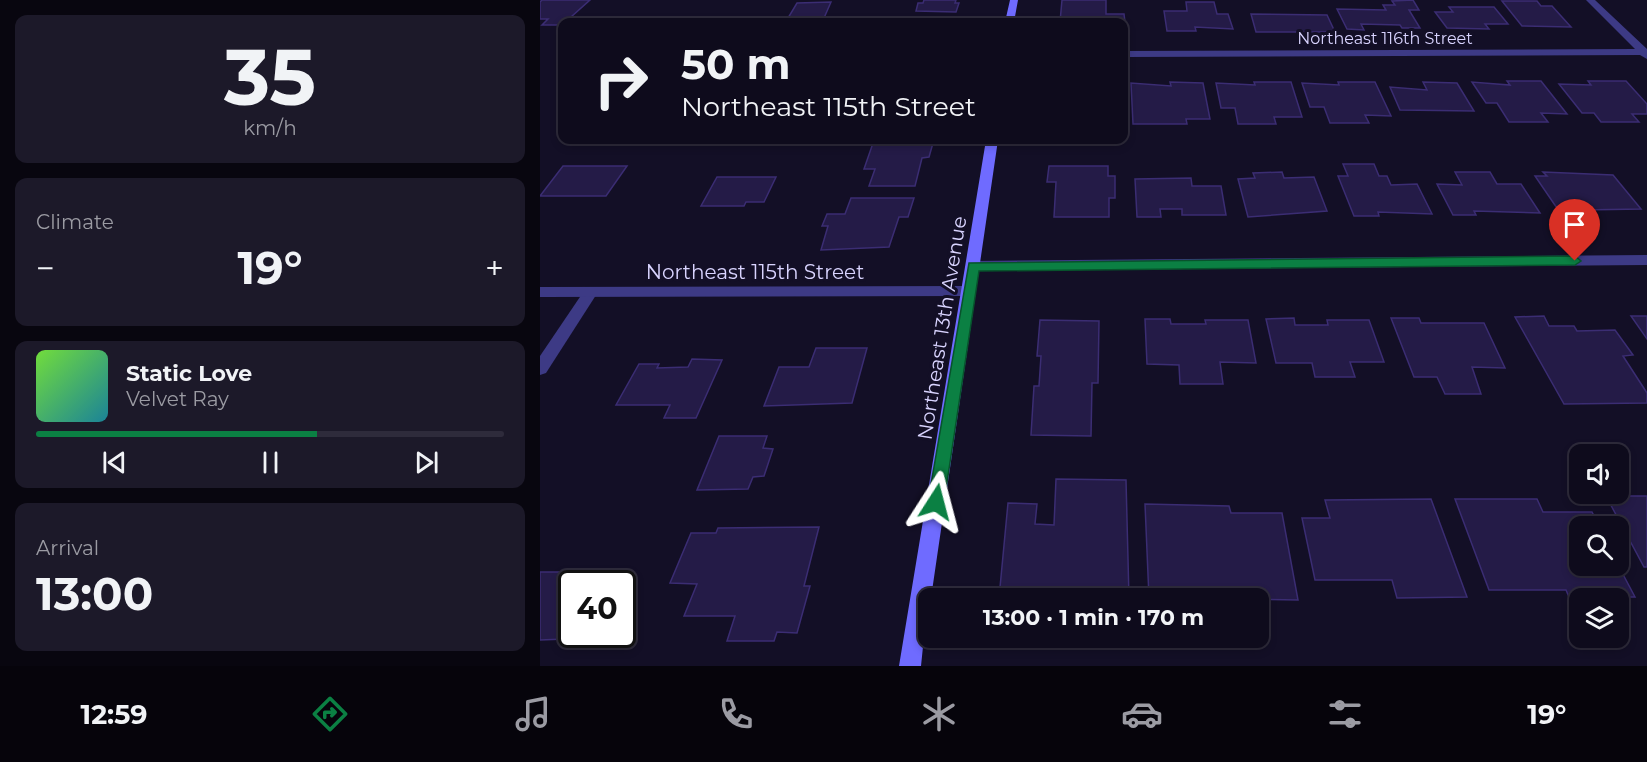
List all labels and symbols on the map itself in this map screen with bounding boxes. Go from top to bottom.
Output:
street label: Northeast 116th Street [1297,29,1473,48]
pin [1549,199,1600,261]
street label: Northeast 13th Avenue [912,214,972,442]
street label: Northeast 115th Street [646,260,864,284]
position arrow [904,470,968,534]
speed limit sign: 40 [558,570,636,648]

